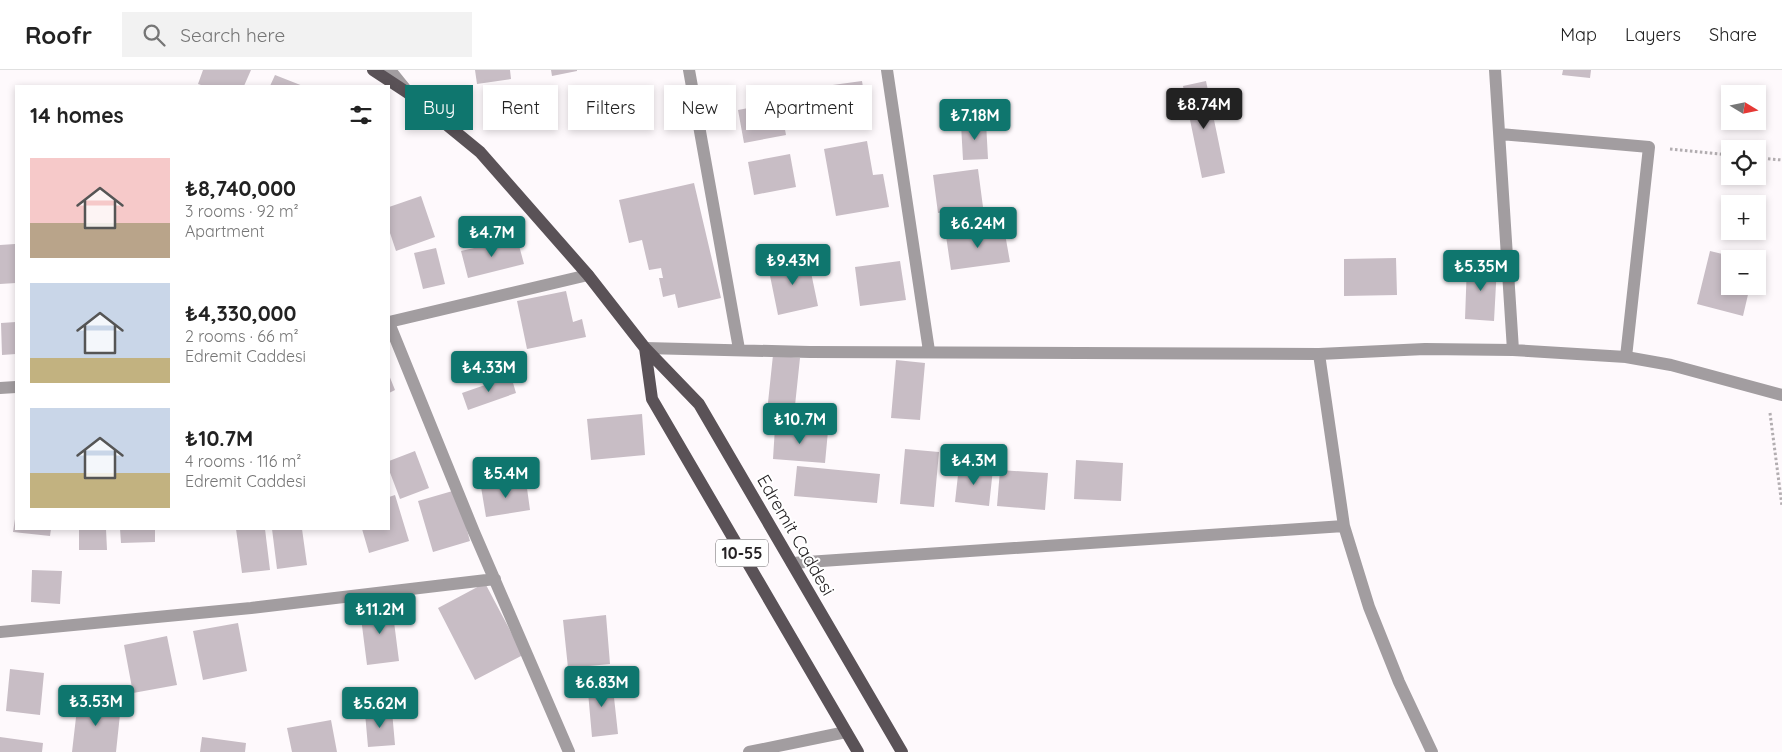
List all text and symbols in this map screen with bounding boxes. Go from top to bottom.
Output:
search box [122,12,472,57]
text: Roofr [25,20,92,50]
icon: search [140,21,168,49]
text: Search here [180,23,285,47]
text: Map [1560,23,1597,46]
text: Layers [1625,23,1681,46]
text: Share [1709,23,1757,46]
chip: Buy [405,85,473,130]
chip: Rent [483,85,558,130]
chip: Filters [568,85,654,130]
chip: New [664,85,736,130]
chip: Apartment [746,85,872,130]
north arrow [1721,85,1766,130]
map controls [1721,85,1766,295]
pin: ₺8.74M [1163,88,1245,130]
text: ₺8.74M [1177,94,1231,114]
pin: ₺7.18M [934,98,1016,141]
icon: filters [347,101,375,129]
text: 14 homes [30,102,124,128]
text: ₺7.18M [950,105,1000,125]
button: locate [1721,140,1766,185]
text: ₺8,740,000 [185,175,296,201]
icon: home [70,178,130,238]
button: + [1721,195,1766,240]
text: 3 rooms · 92 m² [185,201,299,221]
pin: ₺6.24M [937,206,1019,249]
text: ₺6.24M [951,213,1005,233]
pin: ₺4.7M [457,216,527,258]
text: Apartment [185,221,265,241]
text: ₺4.7M [469,222,515,242]
pin: ₺9.43M [752,244,834,286]
text: ₺9.43M [766,250,820,270]
pin: ₺5.35M [1440,250,1522,292]
button: − [1721,250,1766,295]
text: ₺5.35M [1454,256,1508,276]
text: ₺4,330,000 [185,300,296,326]
icon: home [70,303,130,363]
text: 2 rooms · 66 m² [185,326,299,346]
text: Edremit Caddesi [185,346,306,366]
pin: ₺4.33M [448,350,530,393]
text: ₺4.33M [462,357,516,377]
pin: ₺10.7M [759,402,841,445]
text: ₺10.7M [774,409,826,429]
text: ₺10.7M [185,425,253,451]
icon: home [70,428,130,488]
pin: ₺4.3M [939,444,1009,486]
text: ₺4.3M [951,450,997,470]
text: 4 rooms · 116 m² [185,451,301,471]
pin: ₺5.4M [471,456,541,499]
text: ₺5.4M [484,463,528,483]
street label: Edremit Caddesi [752,470,840,600]
text: Edremit Caddesi [185,471,306,491]
road number: 10-55 [716,539,768,566]
pin: ₺11.2M [339,592,421,635]
text: ₺11.2M [356,599,404,619]
pin: ₺6.83M [561,666,643,708]
text: ₺6.83M [575,672,629,692]
pin: ₺3.53M [55,684,137,727]
pin: ₺5.62M [339,686,421,729]
text: ₺3.53M [69,691,123,711]
text: ₺5.62M [353,693,407,713]

